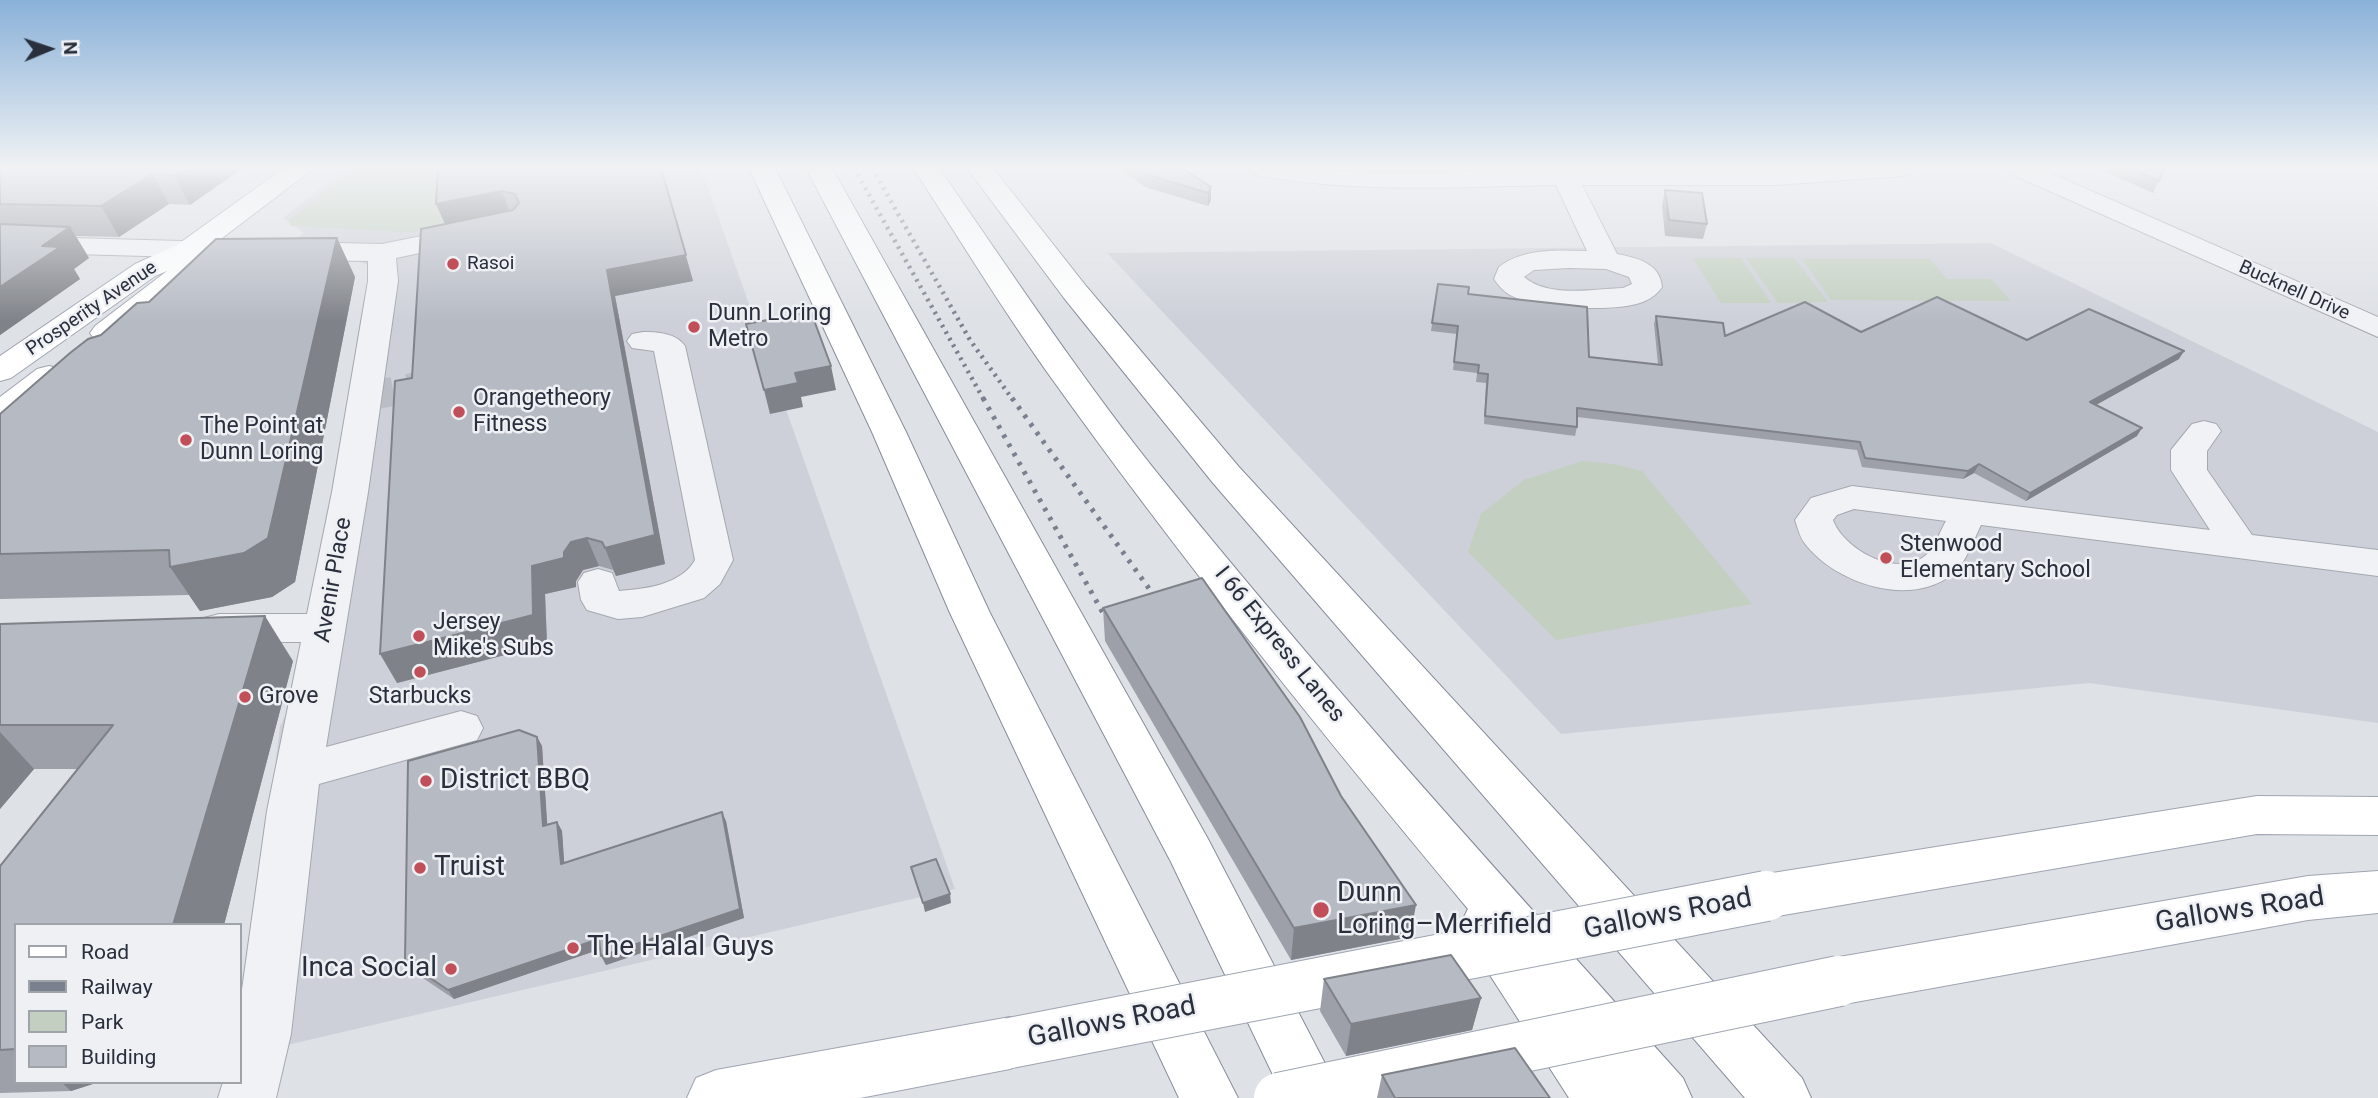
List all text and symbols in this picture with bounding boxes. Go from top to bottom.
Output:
north arrow [14,14,84,84]
text: N [59,41,82,55]
place label: Rasoi [467,253,514,275]
marker: Rasoi [445,256,461,272]
street label: Bucknell Drive [2235,256,2353,326]
street label: Prosperity Avenue [22,257,162,361]
place label: Dunn Loring Metro [708,300,831,354]
marker: Dunn Loring Metro [686,319,702,335]
place label: Orangetheory Fitness [473,385,611,439]
marker: Orangetheory Fitness [451,404,467,420]
place label: The Point at Dunn Loring [200,413,323,467]
marker: The Point at Dunn Loring [178,432,194,448]
street label: Avenir Place [309,515,359,645]
place label: Stenwood Elementary School [1900,531,2091,585]
marker: Stenwood Elementary School [1878,550,1894,566]
street label: I 66 Express Lanes [1208,562,1350,728]
place label: Jersey Mike's Subs [433,609,554,663]
marker: Jersey Mike's Subs [411,628,427,644]
marker: Starbucks [412,664,428,680]
place label: Grove [259,683,318,711]
place label: Starbucks [369,683,471,711]
marker: Grove [237,689,253,705]
place label: District BBQ [440,764,590,798]
marker: District BBQ [418,773,434,789]
place label: Truist [434,851,505,885]
marker: Truist [412,860,428,876]
place label: Dunn Loring–Merrifield [1337,877,1552,943]
street label: Gallows Road [2153,881,2327,941]
street label: Gallows Road [1581,882,1755,948]
marker: Dunn Loring–Merrifield [1311,900,1331,920]
legend [14,923,242,1084]
place label: The Halal Guys [587,931,774,965]
text: Road [81,940,129,964]
marker: The Halal Guys [565,940,581,956]
place label: Inca Social [301,952,437,986]
marker: Inca Social [443,961,459,977]
text: Railway [81,975,153,999]
street label: Gallows Road [1025,990,1199,1056]
text: Park [81,1010,123,1034]
text: Building [81,1045,156,1069]

